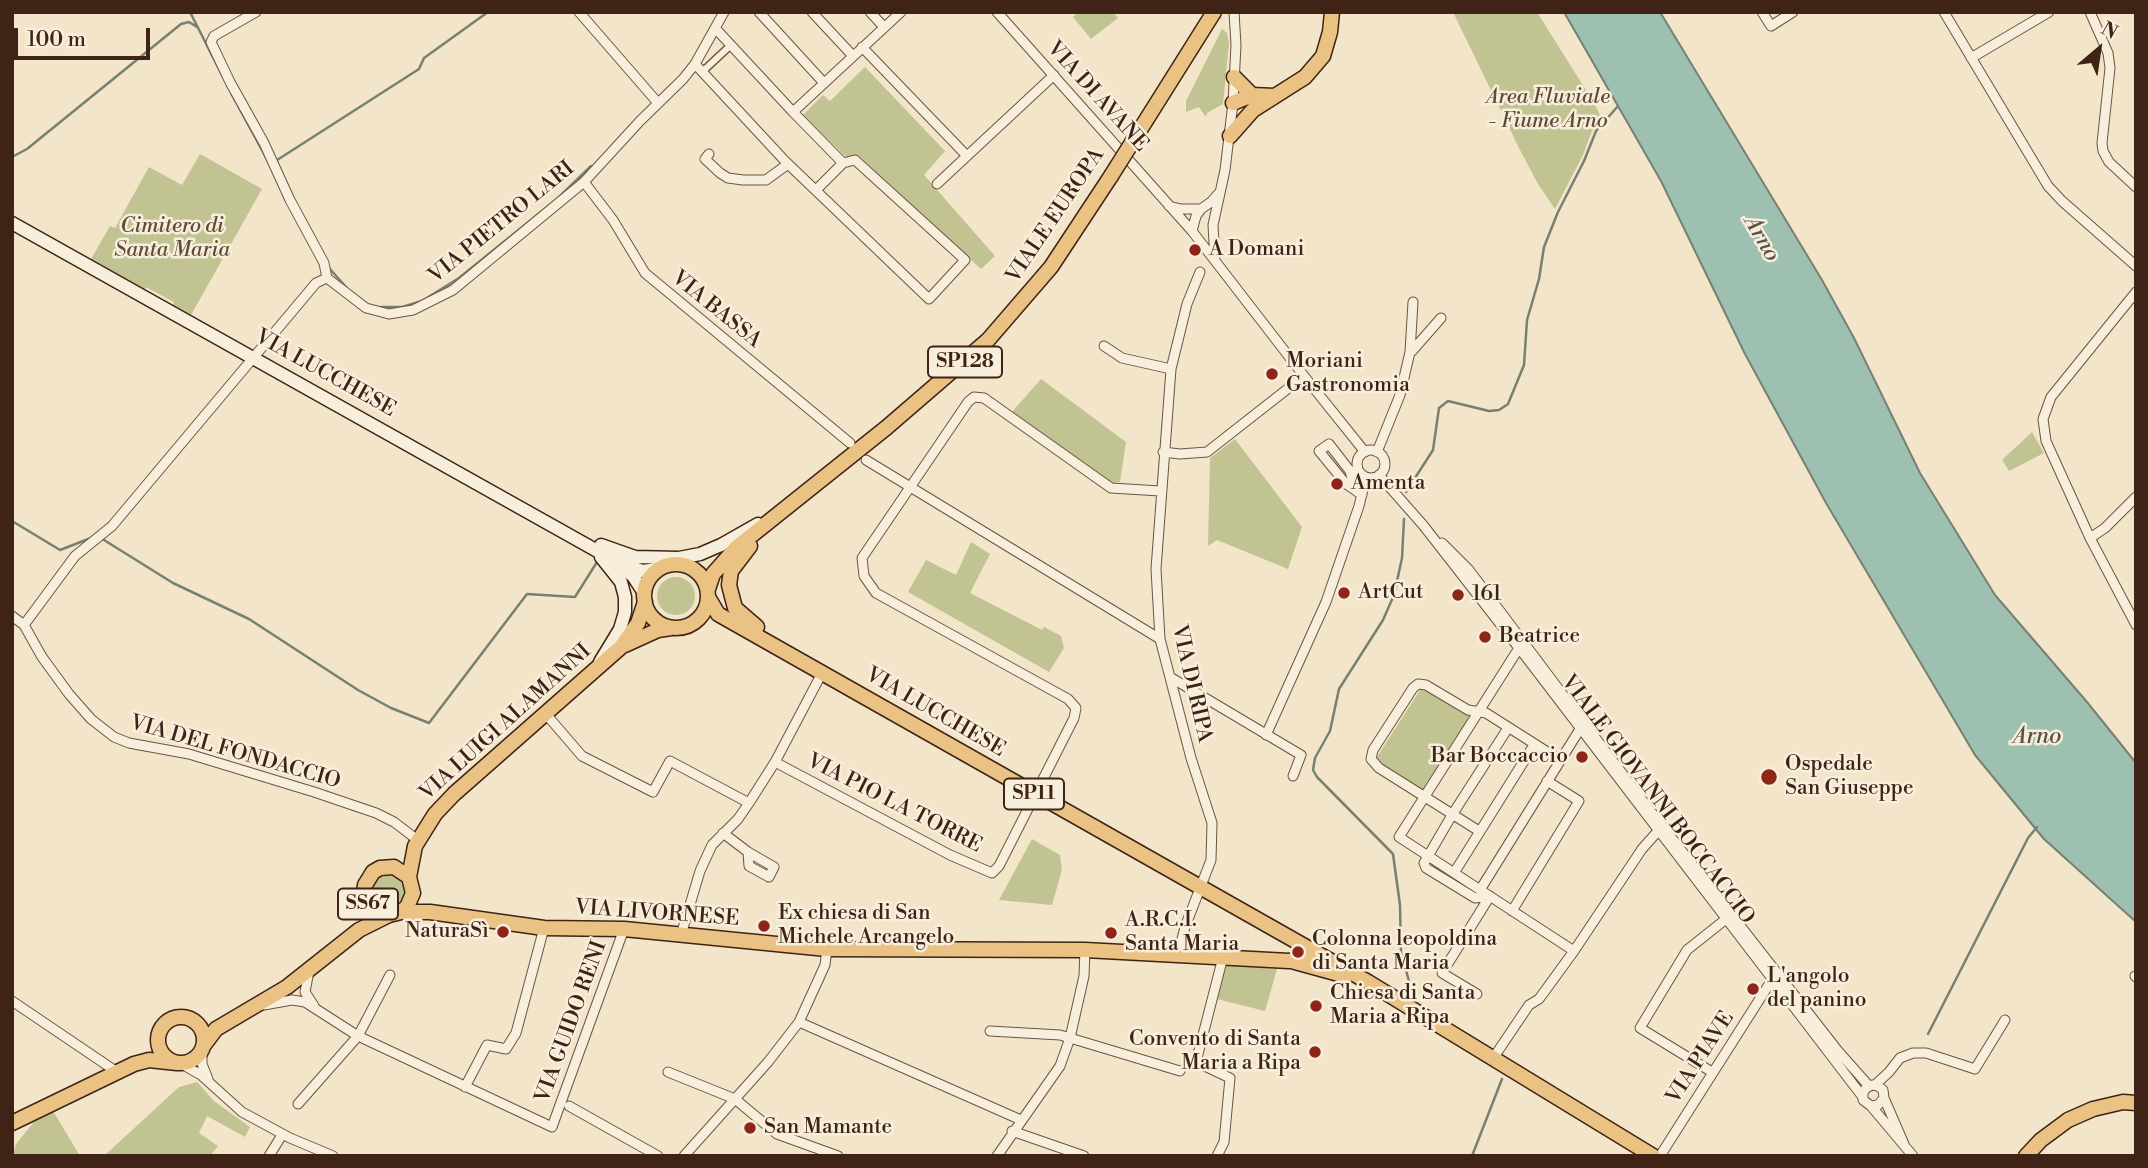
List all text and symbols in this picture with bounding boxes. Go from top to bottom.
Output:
scale bar [18,14,154,58]
north arrow [2064,14,2134,84]
text: N [2097,16,2122,45]
text: 100 m [27,27,86,53]
street label: VIA DI AVANE [1041,37,1153,157]
park label: Area Fluviale - Fiume Arno [1486,85,1610,135]
street label: VIALE EUROPA [1002,144,1110,288]
street label: VIA PIETRO LARI [424,157,580,289]
water label: Arno [1737,211,1785,267]
park label: Cimitero di Santa Maria [114,214,230,264]
place label: A Domani [1209,237,1304,263]
marker: A Domani [1187,242,1203,258]
street label: VIA BASSA [666,266,766,354]
street label: VIA LUCCHESE [250,325,400,423]
road number: SP128 [928,346,1002,378]
place label: Moriani Gastronomia [1286,349,1410,399]
marker: Moriani Gastronomia [1264,366,1280,382]
place label: Amenta [1351,471,1425,497]
marker: Amenta [1329,476,1345,492]
place label: ArtCut [1358,580,1423,606]
place label: 161 [1472,582,1501,608]
marker: ArtCut [1336,585,1352,601]
marker: 161 [1450,587,1466,603]
street label: VIA DI RIPA [1165,623,1217,745]
place label: Beatrice [1499,624,1580,650]
marker: Beatrice [1477,629,1493,645]
street label: VIA LUIGI ALAMANNI [415,639,597,807]
street label: VIA LUCCHESE [861,663,1009,763]
street label: VIALE GIOVANNI BOCCACCIO [1555,670,1759,930]
street label: VIA DEL FONDACCIO [127,711,343,795]
water label: Arno [2013,723,2061,751]
place label: Bar Boccaccio [1431,744,1568,770]
street label: VIA PIO LA TORRE [802,749,986,859]
marker: Bar Boccaccio [1574,749,1590,765]
place label: Ospedale San Giuseppe [1785,752,1914,802]
marker: Ospedale San Giuseppe [1759,767,1779,787]
road number: SP11 [1004,778,1064,810]
road number: SS67 [338,888,398,920]
street label: VIA LIVORNESE [574,896,740,932]
place label: Ex chiesa di San Michele Arcangelo [778,901,954,951]
place label: A.R.C.I. Santa Maria [1125,908,1239,958]
marker: Ex chiesa di San Michele Arcangelo [756,918,772,934]
place label: NaturaSì [405,919,489,945]
marker: NaturaSì [495,924,511,940]
marker: A.R.C.I. Santa Maria [1103,925,1119,941]
place label: Colonna leopoldina di Santa Maria [1312,927,1497,977]
street label: VIA GUIDO RENI [531,938,613,1106]
marker: Colonna leopoldina di Santa Maria [1290,944,1306,960]
place label: L'angolo del panino [1767,964,1867,1014]
place label: Chiesa di Santa Maria a Ripa [1330,981,1475,1031]
marker: L'angolo del panino [1745,981,1761,997]
marker: Chiesa di Santa Maria a Ripa [1308,998,1324,1014]
street label: VIA PIAVE [1662,1007,1740,1109]
place label: Convento di Santa Maria a Ripa [1129,1027,1301,1077]
marker: Convento di Santa Maria a Ripa [1307,1044,1323,1060]
place label: San Mamante [764,1115,892,1141]
marker: San Mamante [742,1120,758,1136]

